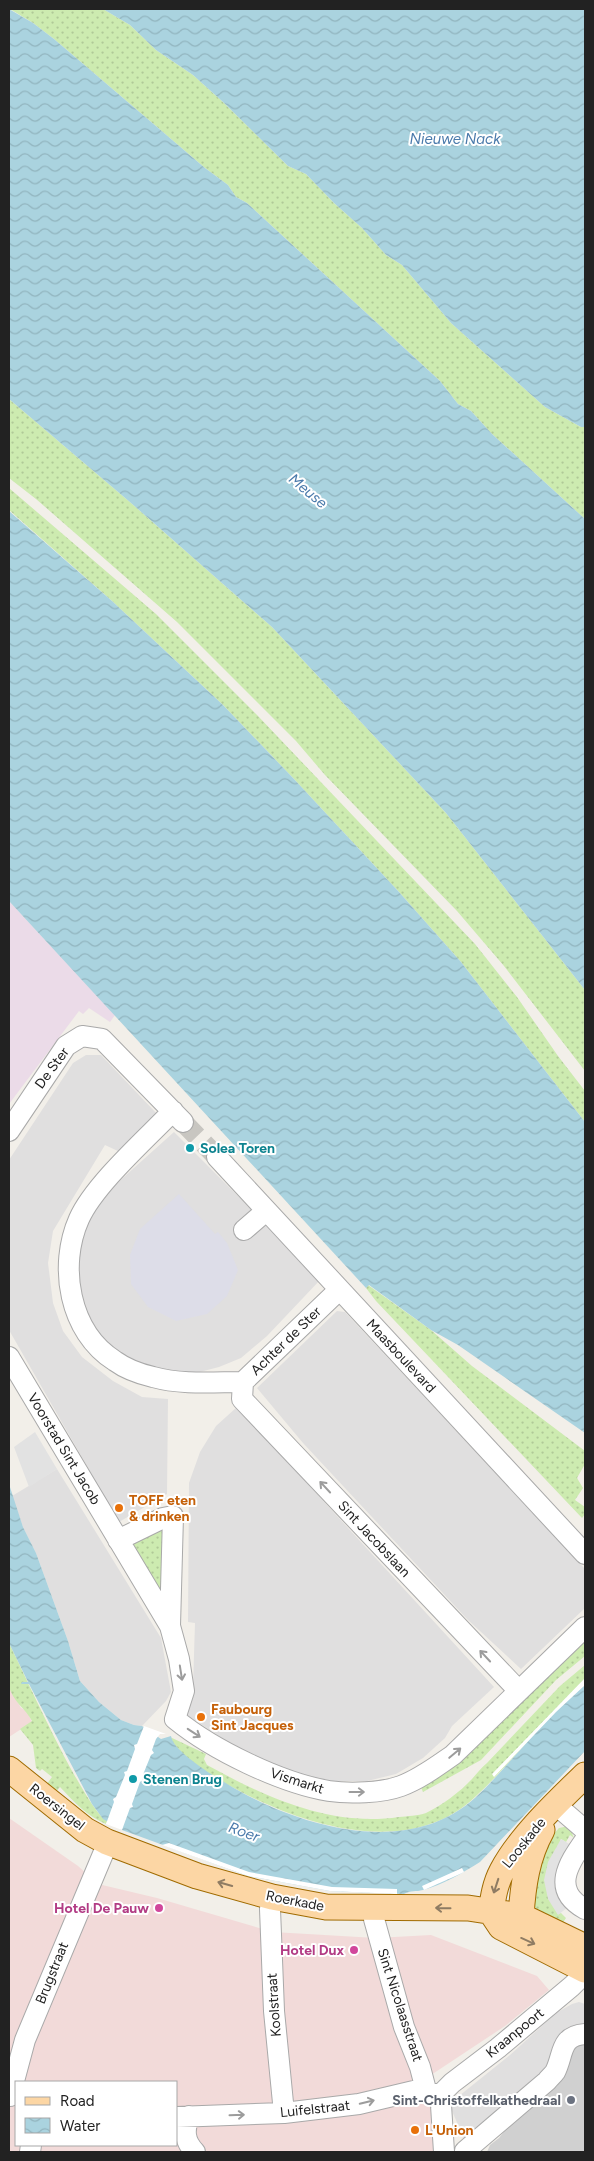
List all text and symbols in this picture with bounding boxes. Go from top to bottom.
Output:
water label: Nieuwe Nack [409,130,501,148]
water label: Meuse [285,470,331,512]
street label: De Ster [31,1044,73,1092]
place label: Solea Toren [200,1140,275,1157]
marker: Solea Toren [184,1142,196,1154]
street label: Achter de Ster [247,1303,325,1379]
street label: Maasboulevard [363,1316,439,1396]
street label: Voorstad Sint Jacob [24,1390,104,1508]
one-way arrow [319,1481,331,1494]
place label: TOFF eten & drinken [129,1492,196,1525]
street label: Sint Jacobslaan [334,1497,414,1581]
marker: TOFF eten & drinken [113,1502,125,1514]
one-way arrow [479,1650,491,1662]
one-way arrow [176,1664,186,1680]
place label: Faubourg Sint Jacques [211,1701,294,1734]
marker: Faubourg Sint Jacques [195,1711,207,1723]
one-way arrow [186,1728,200,1738]
one-way arrow [448,1747,461,1759]
street label: Vismarkt [268,1764,326,1798]
place label: Stenen Brug [143,1771,222,1788]
marker: Stenen Brug [127,1773,139,1785]
street label: Roersingel [26,1780,88,1834]
one-way arrow [349,1787,365,1796]
street label: Looskade [499,1814,550,1872]
water label: Roer [226,1818,263,1846]
one-way arrow [491,1877,501,1893]
one-way arrow [217,1878,233,1888]
street label: Roerkade [264,1887,326,1915]
place label: Hotel De Pauw [54,1900,149,1917]
marker: Hotel De Pauw [153,1902,165,1914]
one-way arrow [435,1903,452,1913]
one-way arrow [521,1936,536,1946]
street label: Brugstraat [32,1939,72,2007]
place label: Hotel Dux [280,1942,344,1959]
marker: Hotel Dux [348,1944,360,1956]
street label: Sint Nicolaasstraat [374,1946,426,2064]
street label: Koolstraat [263,1973,285,2037]
street label: Kraanpoort [482,2004,548,2062]
legend [15,2081,178,2146]
text: Road [60,2092,95,2110]
place label: Sint-Christoffelkathedraal [392,2092,561,2109]
marker: Sint-Christoffelkathedraal [565,2094,577,2106]
street label: Luifelstraat [279,2097,351,2121]
one-way arrow [359,2097,375,2106]
one-way arrow [228,2110,244,2119]
text: Water [60,2117,100,2135]
place label: L'Union [425,2122,474,2139]
marker: L'Union [409,2124,421,2136]

